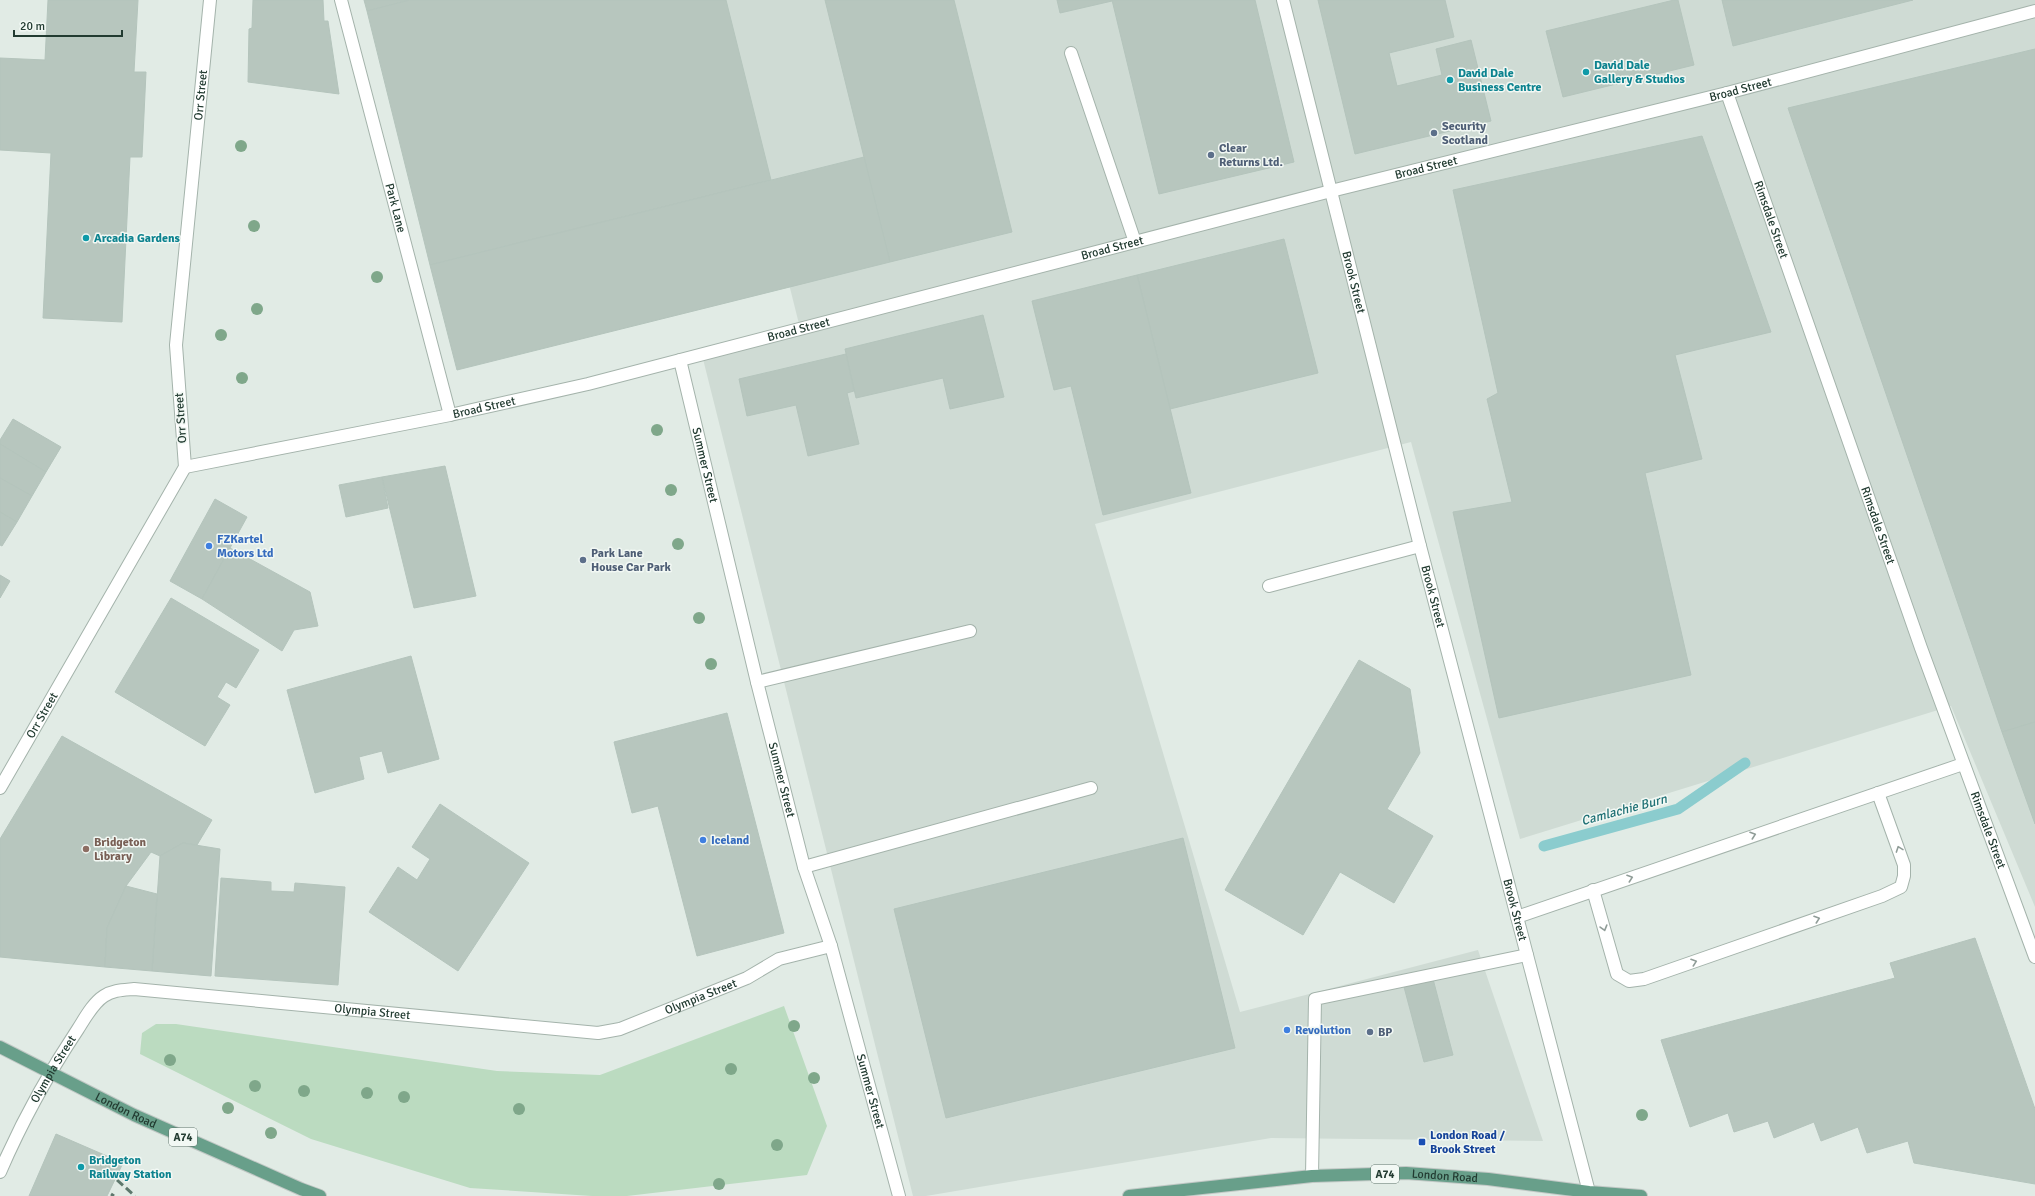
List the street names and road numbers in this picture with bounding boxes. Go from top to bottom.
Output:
street label: Orr Street [191,69,211,121]
street label: Broad Street [1708,74,1773,105]
street label: Broad Street [1393,153,1459,182]
street label: Rimsdale Street [1751,179,1792,260]
street label: Park Lane [382,182,409,234]
street label: Broad Street [1079,233,1145,263]
street label: Brook Street [1339,249,1369,315]
street label: Broad Street [766,314,831,345]
street label: Orr Street [172,392,190,444]
street label: Broad Street [451,393,517,422]
street label: Summer Street [689,426,721,504]
street label: Rimsdale Street [1858,485,1899,566]
street label: Brook Street [1418,564,1449,629]
street label: Orr Street [23,690,61,741]
street label: Summer Street [765,741,799,819]
street label: Rimsdale Street [1967,789,2009,871]
street label: Brook Street [1500,877,1531,943]
street label: Olympia Street [663,975,739,1018]
street label: Olympia Street [334,1001,411,1023]
street label: Olympia Street [27,1033,79,1105]
street label: Summer Street [853,1052,888,1130]
street label: London Road [93,1089,159,1132]
road number: A74 [169,1128,197,1146]
road number: A74 [1371,1165,1399,1183]
street label: London Road [1411,1166,1478,1186]

